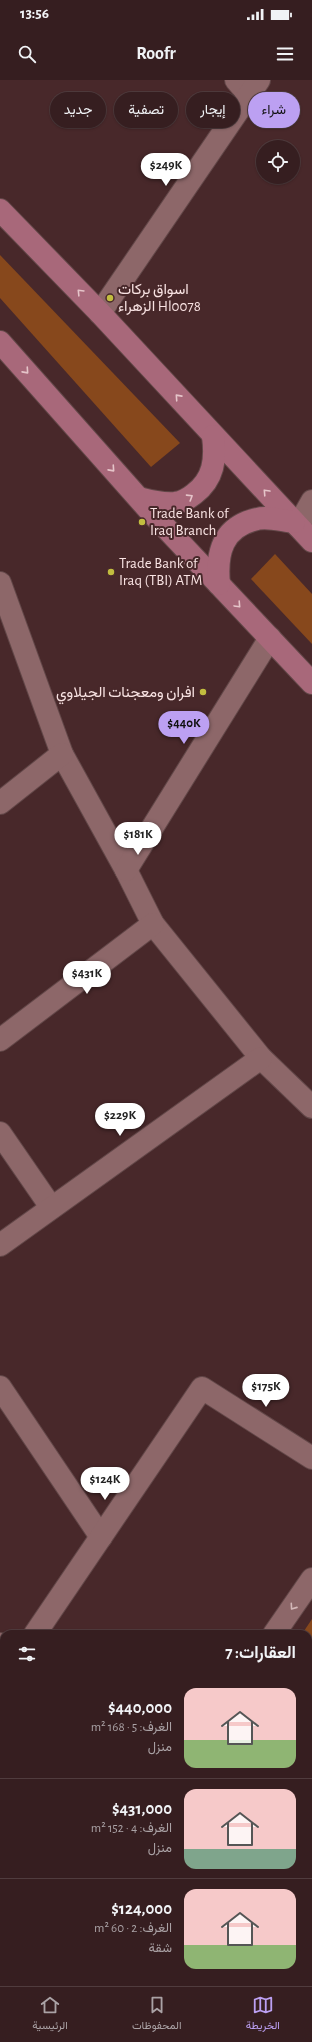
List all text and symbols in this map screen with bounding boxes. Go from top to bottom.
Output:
text: 13:56 [20,6,49,21]
icon: search [16,43,38,65]
icon: menu [274,43,296,65]
text: Roofr [136,45,176,63]
chip: جديد [50,92,106,128]
chip: تصفية [114,92,178,128]
chip: إيجار [186,92,240,128]
chip: شراء [248,92,300,128]
map controls [256,140,300,184]
button: locate [256,140,300,184]
pin: $249K [138,153,194,187]
text: $249K [150,159,182,172]
place label: اسواق بركات الزهراء Hl0078 [118,282,201,315]
one-way arrow [77,289,85,297]
marker: اسواق بركات الزهراء Hl0078 [105,293,115,303]
one-way arrow [21,366,28,374]
one-way arrow [175,395,182,402]
one-way arrow [107,464,114,471]
one-way arrow [264,489,271,497]
one-way arrow [185,494,192,501]
place label: Trade Bank of Iraq Branch [150,506,230,538]
marker: Trade Bank of Iraq Branch [137,517,147,527]
place label: Trade Bank of Iraq (TBI) ATM [119,556,202,588]
marker: Trade Bank of Iraq (TBI) ATM [106,567,116,577]
one-way arrow [234,600,241,608]
place label: افران ومعجنات الجيلاوي [56,685,195,705]
marker: افران ومعجنات الجيلاوي [198,687,208,697]
pin: $440K [156,711,212,745]
text: $440K [167,717,201,730]
pin: $181K [110,822,166,856]
text: $181K [123,828,153,841]
pin: $431K [59,961,115,995]
text: $431K [72,967,102,980]
pin: $229K [92,1103,148,1137]
text: $229K [104,1109,136,1122]
pin: $175K [238,1374,294,1408]
text: $175K [251,1380,281,1393]
pin: $124K [77,1467,133,1501]
text: $124K [90,1473,120,1486]
one-way arrow [291,1602,298,1609]
icon: filters [16,1643,38,1665]
text: العقارات: 7 [225,1644,296,1661]
text: $440,000 [108,1699,172,1716]
icon: home [216,1704,264,1752]
text: الغرف: 5 · 168 m² [91,1721,172,1734]
text: منزل [148,1741,172,1754]
text: $431,000 [112,1800,172,1817]
icon: home [216,1805,264,1853]
text: الغرف: 4 · 152 m² [91,1822,172,1835]
text: منزل [148,1842,172,1855]
text: $124,000 [111,1900,172,1917]
icon: home [216,1905,264,1953]
text: الغرف: 2 · 60 m² [94,1922,172,1935]
text: شقة [149,1942,172,1955]
tab: الرئيسية [32,1994,68,2035]
tab: المحفوظات [132,1994,182,2035]
tab: الخريطة [246,1994,280,2035]

